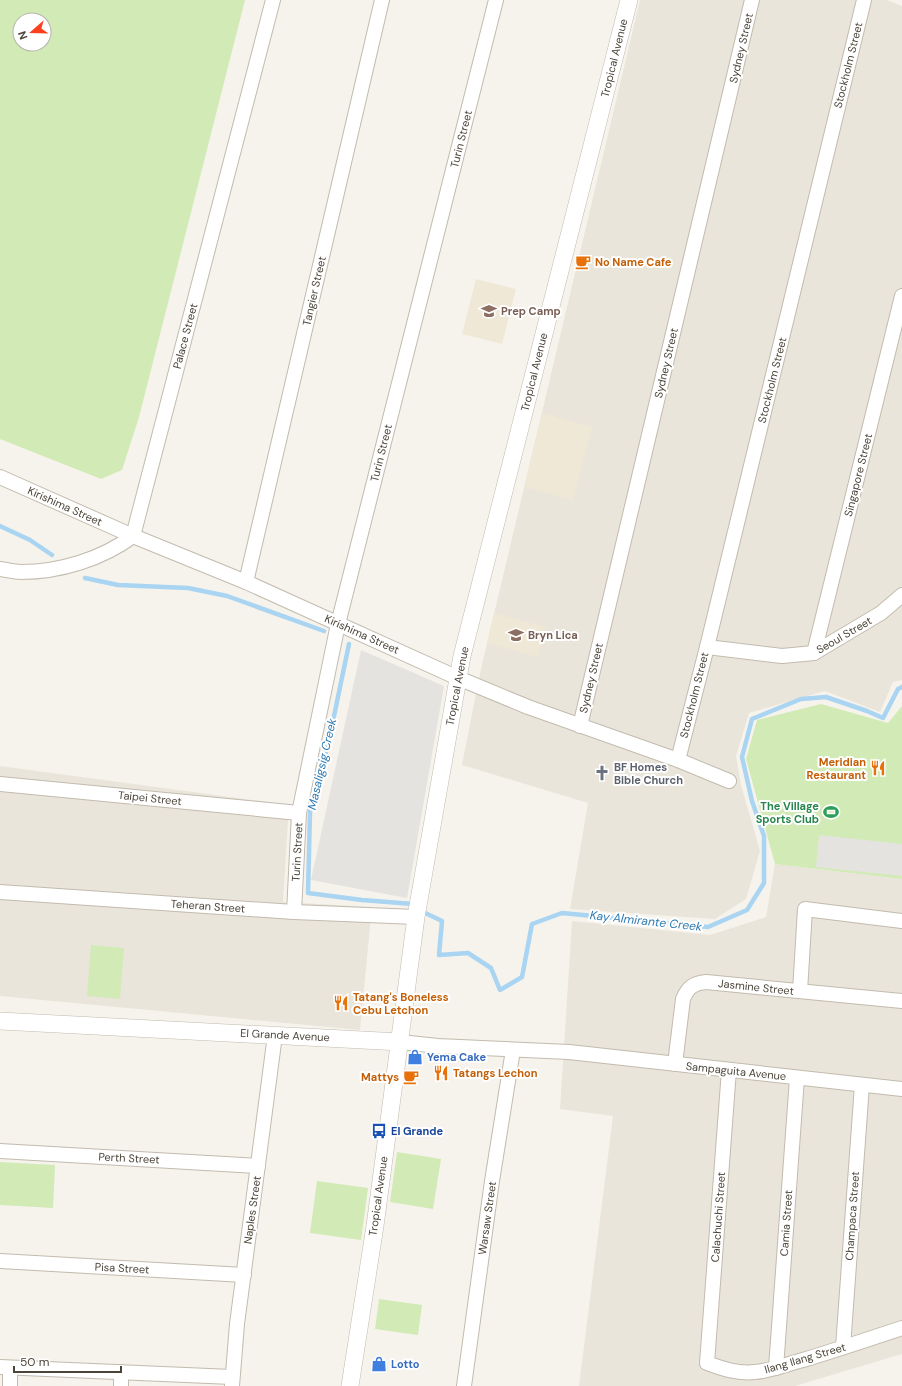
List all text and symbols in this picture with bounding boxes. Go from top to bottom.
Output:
north arrow [12,12,52,52]
street label: Sydney Street [726,12,756,84]
street label: Tropical Avenue [597,17,631,99]
street label: Stockholm Street [831,21,865,109]
text: N [15,29,31,42]
street label: Turin Street [447,109,475,169]
cafe icon: No Name Cafe [574,253,592,271]
street label: Tangier Street [299,255,329,327]
place label: No Name Cafe [595,255,672,269]
street label: Palace Street [170,302,200,370]
school or university icon: Prep Camp [480,302,498,320]
place label: Prep Camp [501,304,561,318]
street label: Sydney Street [651,327,681,399]
street label: Tropical Avenue [517,331,551,413]
street label: Stockholm Street [755,336,789,424]
street label: Turin Street [367,423,395,483]
street label: Singapore Street [841,432,875,518]
street label: Kirishima Street [26,483,104,529]
street label: Kirishima Street [323,611,401,657]
street label: Seoul Street [814,613,874,657]
school or university icon: Bryn Lica [507,626,525,644]
place label: Bryn Lica [528,628,578,642]
street label: Sydney Street [576,642,606,714]
street label: Tropical Avenue [442,645,472,727]
street label: Stockholm Street [677,651,711,739]
water label: Masaligsig Creek [304,716,340,811]
place label: Meridian Restaurant [807,755,866,782]
restaurant icon: Meridian Restaurant [869,759,887,777]
place label: BF Homes Bible Church [614,760,683,787]
church icon: BF Homes Bible Church [593,764,611,782]
street label: Taipei Street [118,788,182,808]
place label: The Village Sports Club [756,799,819,826]
sports icon: The Village Sports Club [822,803,840,821]
street label: Turin Street [288,822,306,882]
street label: Teheran Street [170,896,246,916]
water label: Kay Almirante Creek [589,907,704,935]
street label: Jasmine Street [717,976,795,998]
place label: Tatang's Boneless Cebu Letchon [353,990,449,1017]
restaurant icon: Tatang's Boneless Cebu Letchon [332,994,350,1012]
street label: El Grande Avenue [240,1026,330,1044]
shop icon: Yema Cake [406,1048,424,1066]
place label: Yema Cake [427,1050,486,1064]
street label: Sampaguita Avenue [685,1059,787,1083]
restaurant icon: Tatangs Lechon [432,1064,450,1082]
place label: Tatangs Lechon [453,1066,538,1080]
cafe icon: Mattys [402,1068,420,1086]
place label: Mattys [361,1070,399,1084]
bus stop icon: El Grande [370,1122,388,1140]
place label: El Grande [391,1124,443,1138]
street label: Perth Street [98,1149,160,1167]
street label: Tropical Avenue [365,1155,391,1237]
street label: Calachuchi Street [708,1171,728,1263]
street label: Champaca Street [842,1171,862,1261]
street label: Naples Street [240,1175,264,1245]
street label: Warsaw Street [475,1180,499,1256]
street label: Camia Street [777,1189,795,1257]
street label: Pisa Street [94,1260,150,1276]
street label: Ilang Ilang Street [763,1340,847,1376]
scale bar [14,1348,121,1374]
text: 50 m [20,1354,49,1370]
shop icon: Lotto [370,1355,388,1373]
place label: Lotto [391,1357,420,1371]

